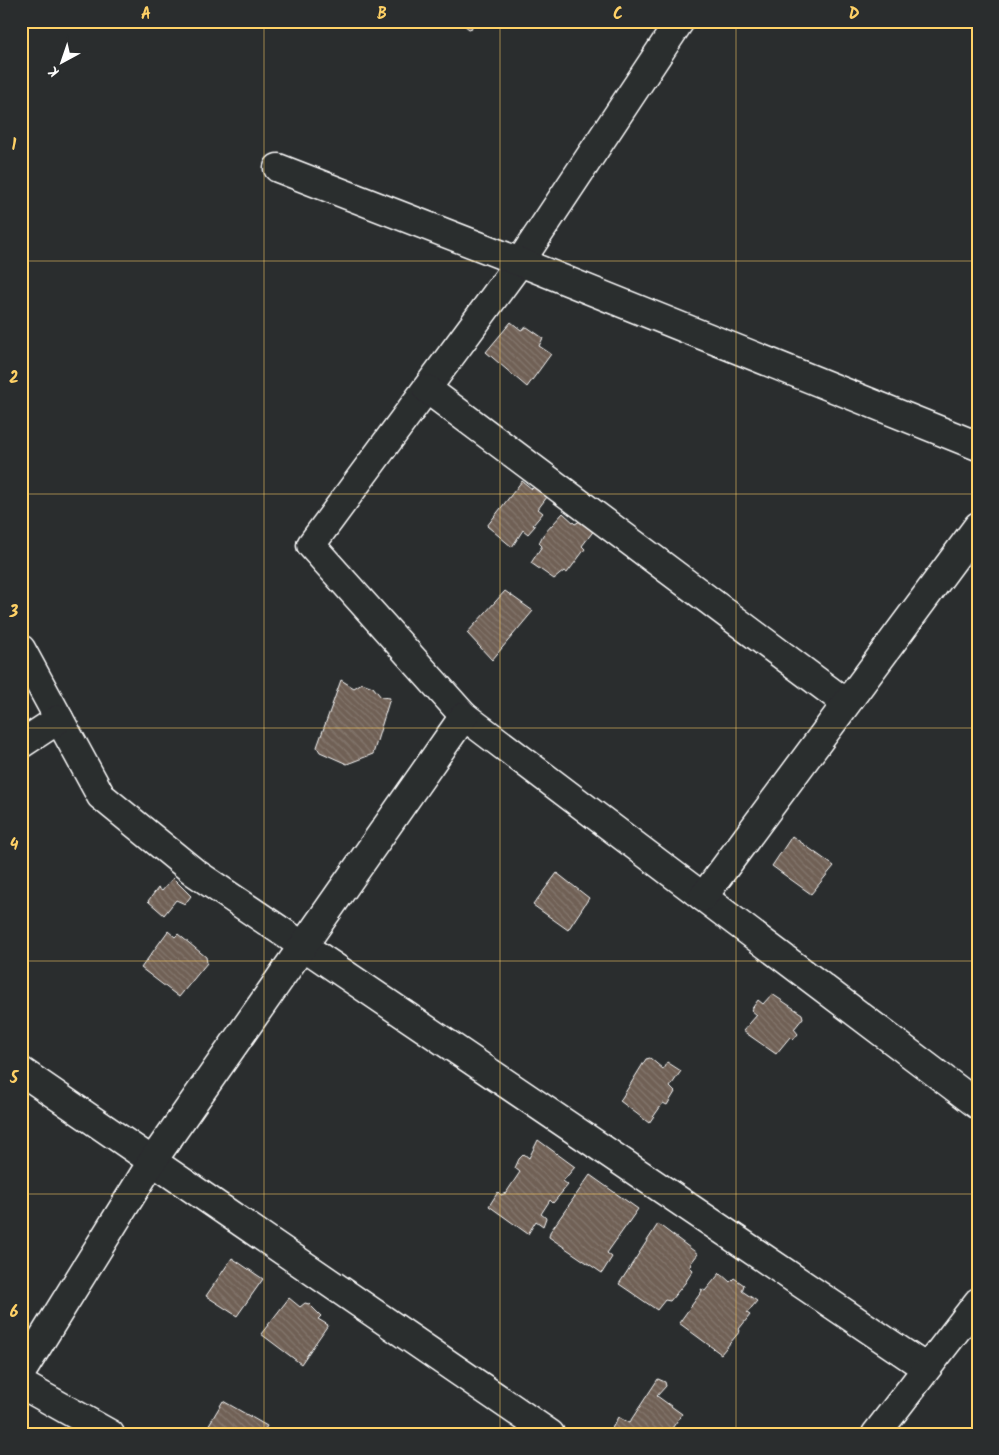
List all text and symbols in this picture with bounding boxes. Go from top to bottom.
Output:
text: A [141,2,151,27]
text: B [377,2,387,27]
text: C [613,2,623,27]
text: D [849,2,860,27]
north arrow [38,38,88,88]
text: K [44,60,65,82]
text: 1 [12,133,17,158]
text: 2 [9,366,19,391]
text: 3 [9,600,19,625]
text: 4 [10,833,19,858]
text: 5 [9,1066,20,1091]
text: 6 [10,1300,19,1325]

